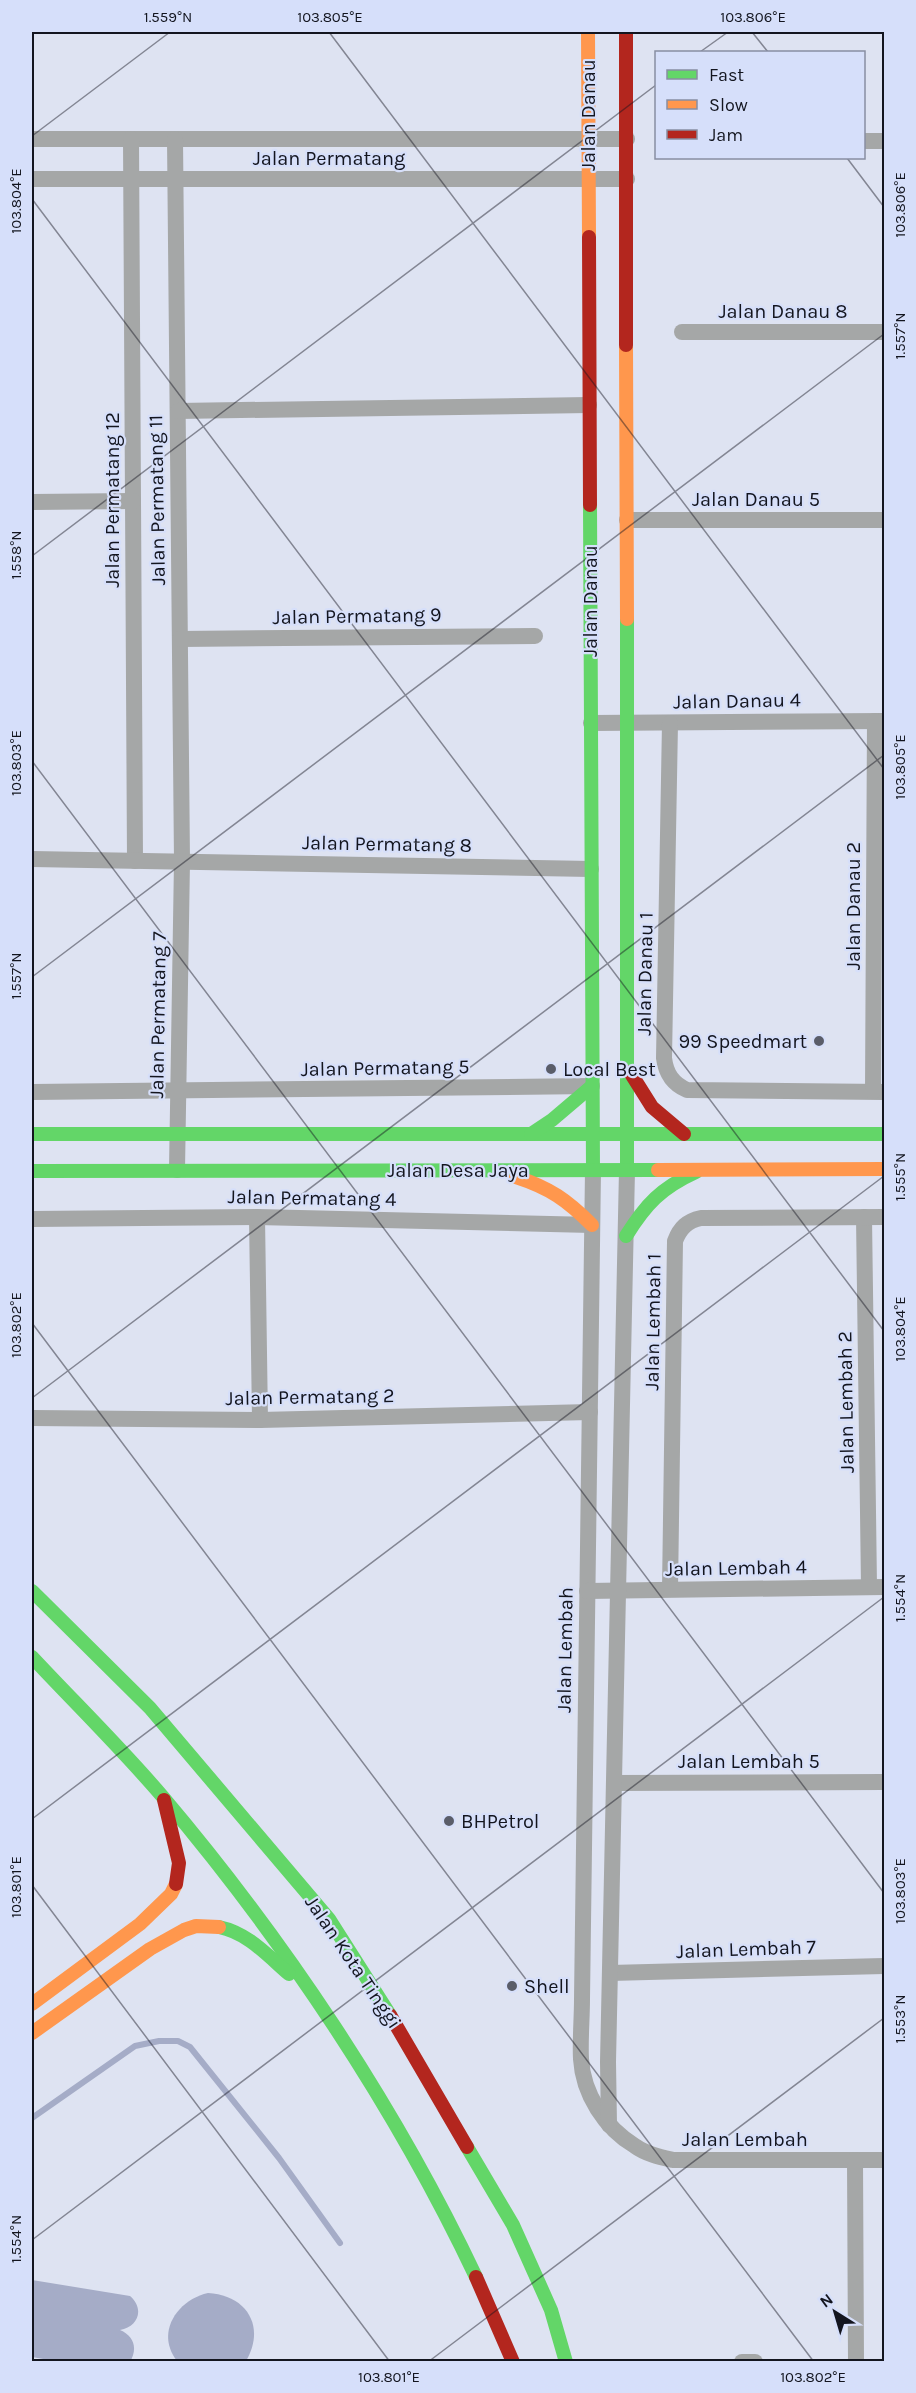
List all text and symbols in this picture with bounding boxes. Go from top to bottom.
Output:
text: 1.559°N [144,8,192,26]
text: 103.805°E [297,8,363,26]
text: 103.806°E [720,8,786,26]
legend [655,51,865,159]
street label: Jalan Danau [577,59,600,171]
text: Fast [709,64,744,86]
text: Slow [709,94,748,116]
text: Jam [709,124,743,146]
street label: Jalan Permatang [253,147,405,170]
text: 103.804°E [7,168,25,234]
text: 103.806°E [891,172,909,238]
street label: Jalan Danau 8 [719,300,847,323]
text: 1.557°N [891,313,909,359]
street label: Jalan Permatang 12 [101,412,124,588]
street label: Jalan Permatang 11 [144,414,170,586]
street label: Jalan Danau 5 [692,488,820,511]
text: 1.558°N [7,530,25,580]
street label: Jalan Danau [579,545,602,657]
street label: Jalan Permatang 9 [272,603,442,629]
street label: Jalan Danau 4 [673,688,801,714]
text: 103.803°E [7,730,25,796]
text: 103.805°E [891,734,909,800]
street label: Jalan Permatang 8 [302,831,472,857]
street label: Jalan Danau 2 [842,842,865,970]
street label: Jalan Danau 1 [632,912,658,1036]
street label: Jalan Permatang 7 [145,931,171,1099]
text: 1.557°N [7,953,25,999]
place label: 99 Speedmart [678,1030,807,1053]
marker: 99 Speedmart [812,1034,826,1048]
street label: Jalan Permatang 5 [300,1055,470,1081]
place label: Local Best [563,1058,656,1081]
marker: Local Best [544,1062,558,1076]
text: 1.555°N [891,1153,909,1201]
street label: Jalan Desa Jaya [387,1159,529,1182]
street label: Jalan Permatang 4 [227,1185,397,1211]
street label: Jalan Lembah 1 [640,1253,666,1391]
text: 103.802°E [7,1292,25,1358]
text: 103.804°E [891,1296,909,1362]
street label: Jalan Lembah 2 [833,1331,859,1473]
street label: Jalan Permatang 2 [225,1384,395,1410]
street label: Jalan Lembah 4 [665,1555,807,1581]
text: 1.554°N [891,1574,909,1622]
street label: Jalan Lembah [552,1587,578,1713]
street label: Jalan Lembah 5 [678,1750,820,1773]
place label: BHPetrol [461,1810,539,1833]
marker: BHPetrol [442,1814,456,1828]
text: 103.801°E [7,1856,25,1918]
text: 103.803°E [891,1858,909,1924]
street label: Jalan Kota Tinggi [300,1891,406,2033]
street label: Jalan Lembah 7 [676,1935,817,1963]
place label: Shell [524,1975,570,1998]
marker: Shell [505,1979,519,1993]
text: 1.553°N [891,1995,909,2043]
street label: Jalan Lembah [682,2128,808,2151]
text: 1.554°N [7,2215,25,2263]
north arrow [805,2282,865,2342]
text: N [816,2289,837,2311]
text: 103.801°E [358,2368,420,2386]
text: 103.802°E [780,2368,846,2386]

